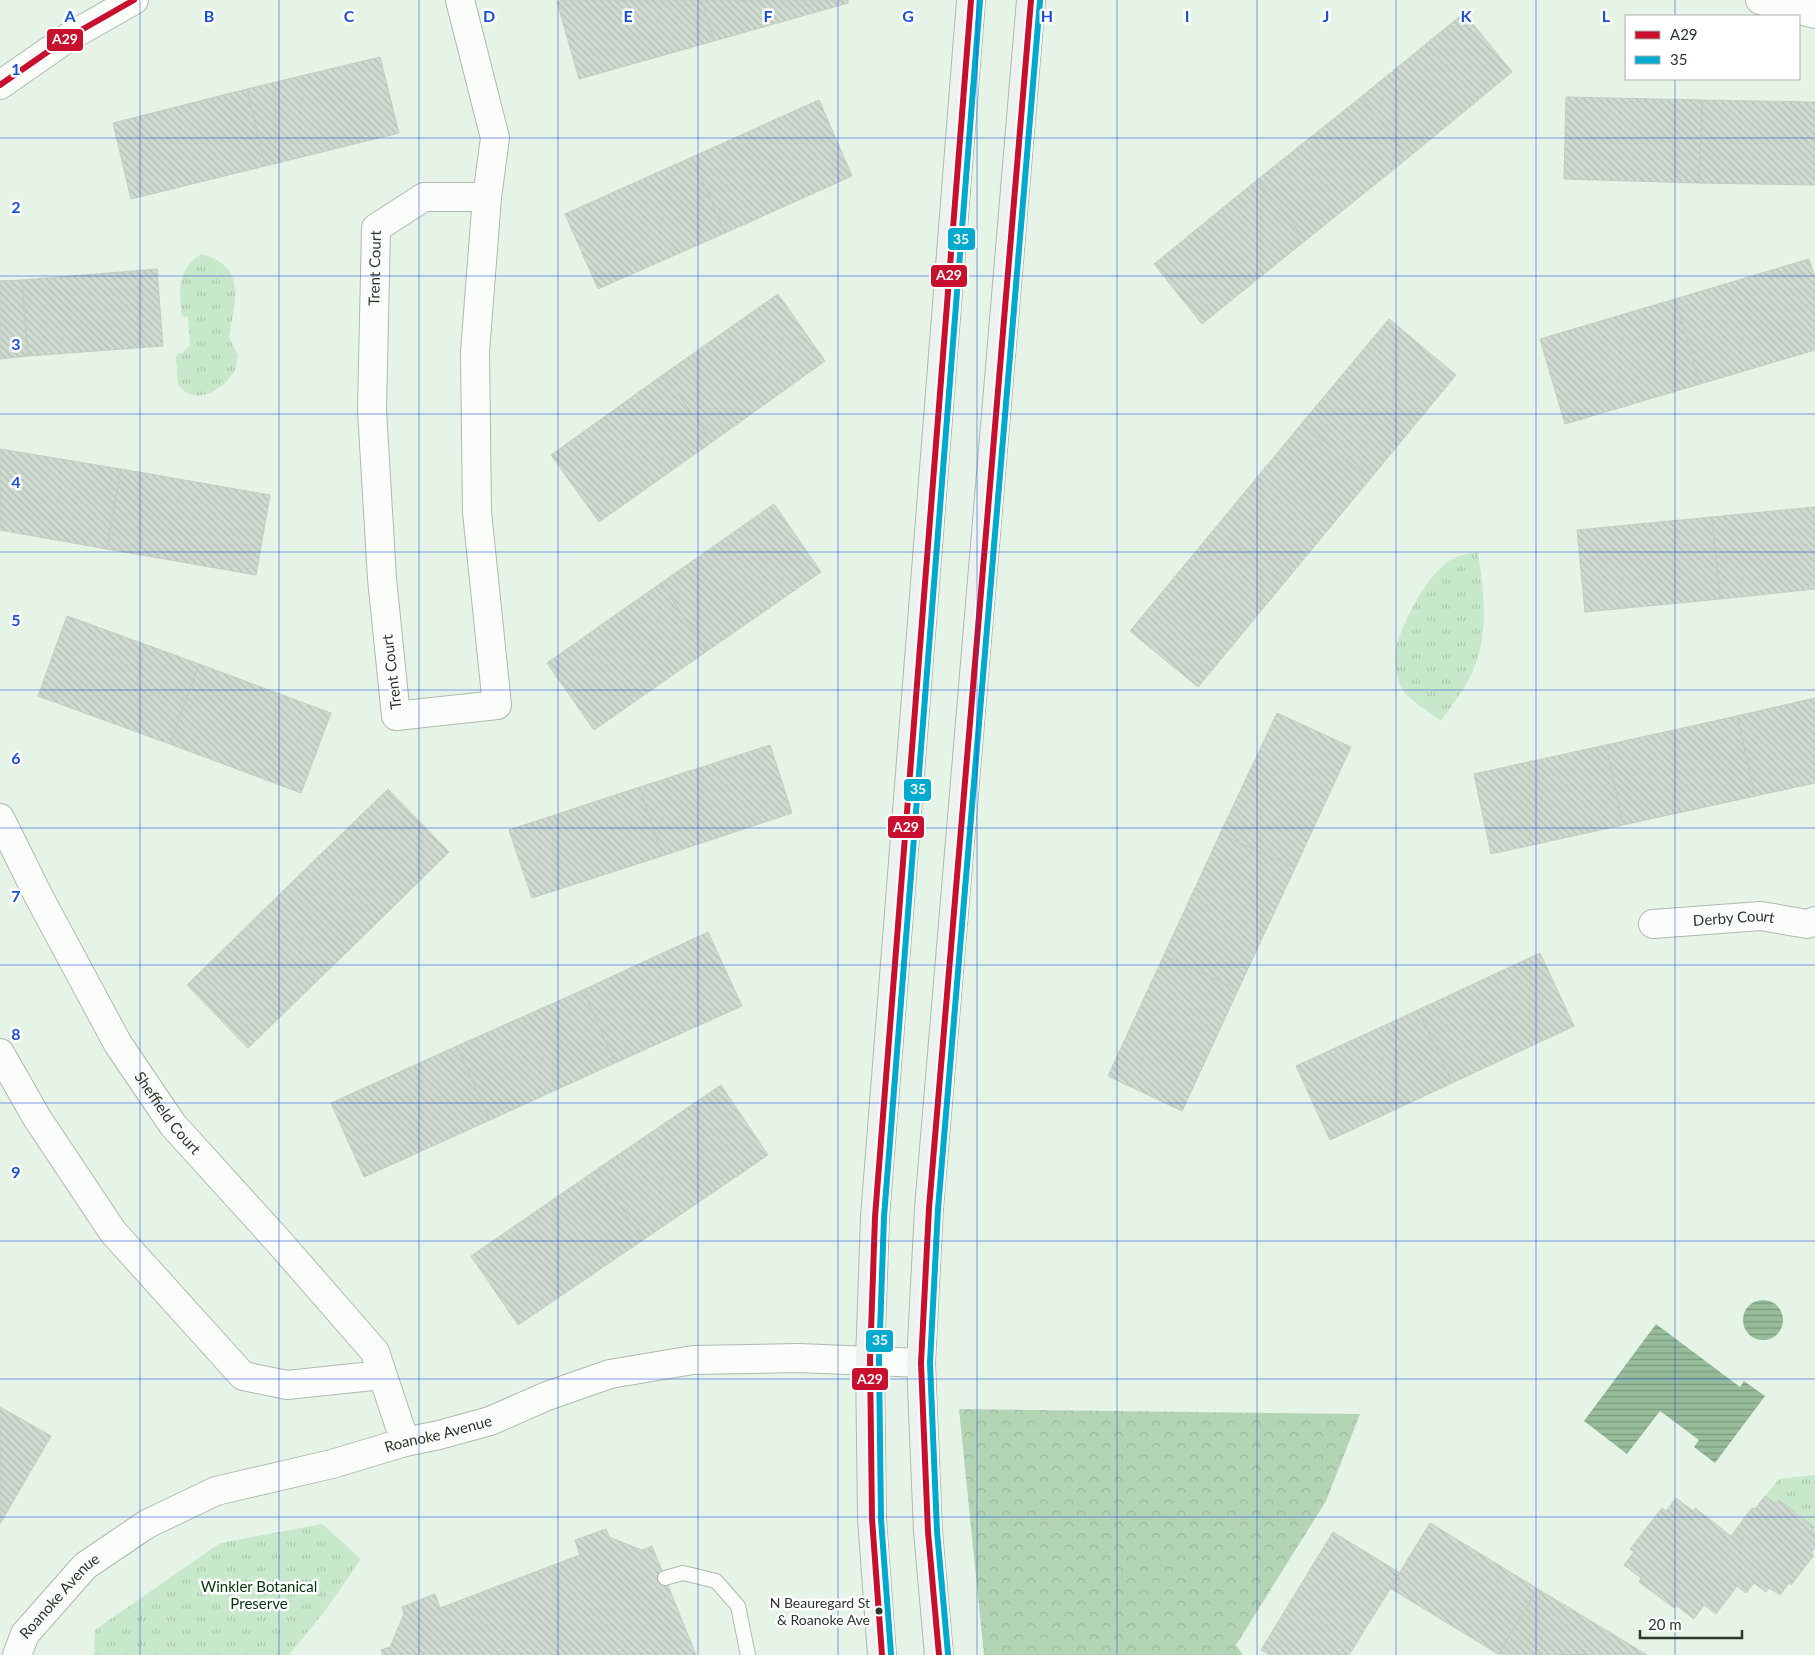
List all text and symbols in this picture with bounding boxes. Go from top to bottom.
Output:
text: A [63,6,76,25]
text: B [204,6,214,25]
text: C [344,6,355,25]
text: D [483,6,495,25]
text: E [623,6,633,25]
text: F [763,6,773,25]
text: G [902,6,914,25]
text: H [1041,6,1053,25]
text: I [1185,6,1189,25]
text: J [1323,6,1329,25]
text: K [1461,6,1473,25]
text: L [1602,6,1611,25]
legend [1625,15,1800,80]
text: A29 [1670,25,1698,43]
line badge: A29 [46,28,84,52]
text: A29 [51,30,78,47]
text: 35 [1670,50,1687,68]
text: 1 [11,59,21,78]
text: 2 [11,197,21,216]
line badge: 35 [947,227,976,251]
street label: Trent Court [364,230,384,306]
text: 35 [953,230,969,247]
line badge: A29 [930,264,968,288]
text: A29 [935,266,962,283]
text: 3 [11,334,21,353]
text: 4 [11,472,21,491]
text: 5 [11,610,21,629]
street label: Trent Court [377,633,405,711]
text: 6 [11,748,21,767]
line badge: 35 [903,778,932,802]
text: 35 [910,780,926,797]
line badge: A29 [887,815,925,839]
text: A29 [892,818,919,835]
text: 7 [11,886,21,905]
street label: Derby Court [1692,906,1777,929]
text: 8 [11,1024,21,1043]
street label: Sheffield Court [131,1068,205,1158]
text: 9 [11,1162,21,1181]
line badge: 35 [865,1329,894,1353]
text: 35 [872,1331,888,1348]
line badge: A29 [851,1367,889,1391]
text: A29 [856,1370,883,1387]
street label: Roanoke Avenue [382,1411,494,1456]
street label: Roanoke Avenue [15,1549,103,1642]
park label: Winkler Botanical Preserve [201,1577,317,1612]
place label: N Beauregard St & Roanoke Ave [770,1594,870,1628]
marker: N Beauregard St & Roanoke Ave [874,1606,884,1616]
scale bar [1640,1608,1742,1640]
text: 20 m [1648,1615,1682,1633]

